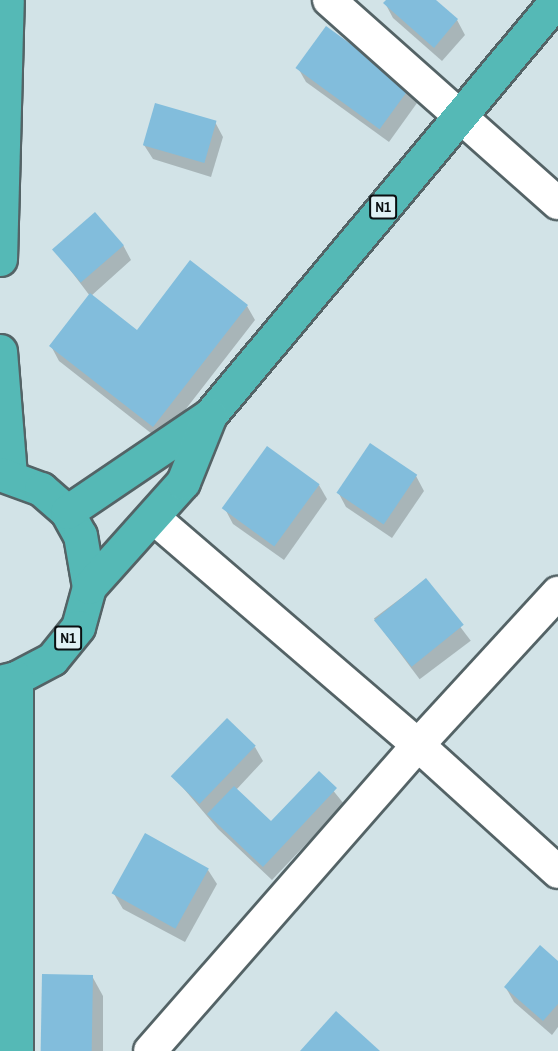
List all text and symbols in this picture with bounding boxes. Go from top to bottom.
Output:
road number: N1 [368,195,398,219]
road number: N1 [53,626,83,650]

